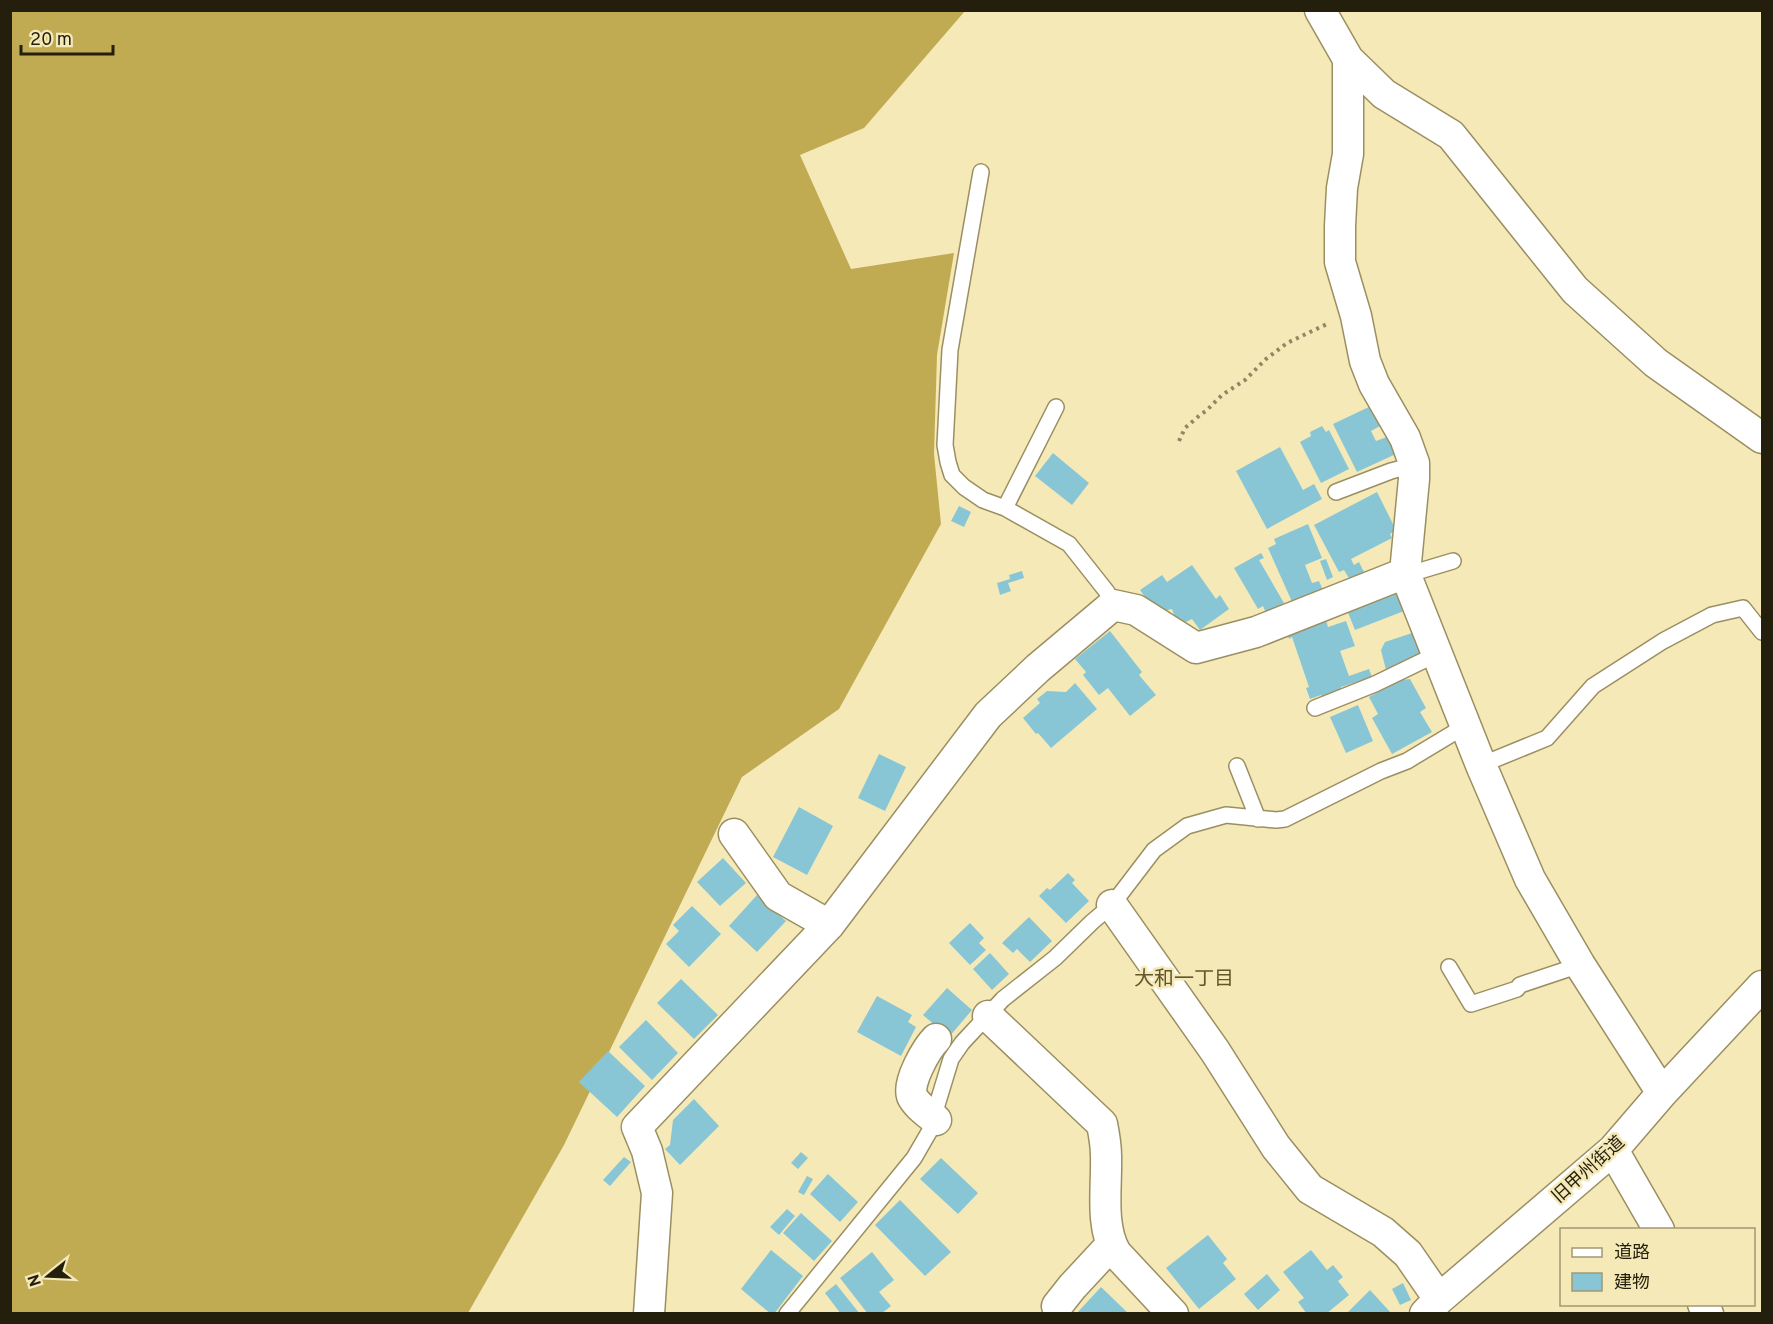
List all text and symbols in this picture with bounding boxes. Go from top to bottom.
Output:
scale bar [21,18,112,56]
text: 20 m [30,29,72,52]
district label: 大和一丁目 [1134,967,1234,993]
street label: 旧甲州街道 [1548,1131,1630,1209]
legend [1560,1228,1755,1306]
text: 道路 [1614,1242,1650,1265]
north arrow [18,1246,78,1306]
text: N [24,1271,47,1289]
text: 建物 [1614,1272,1650,1295]

